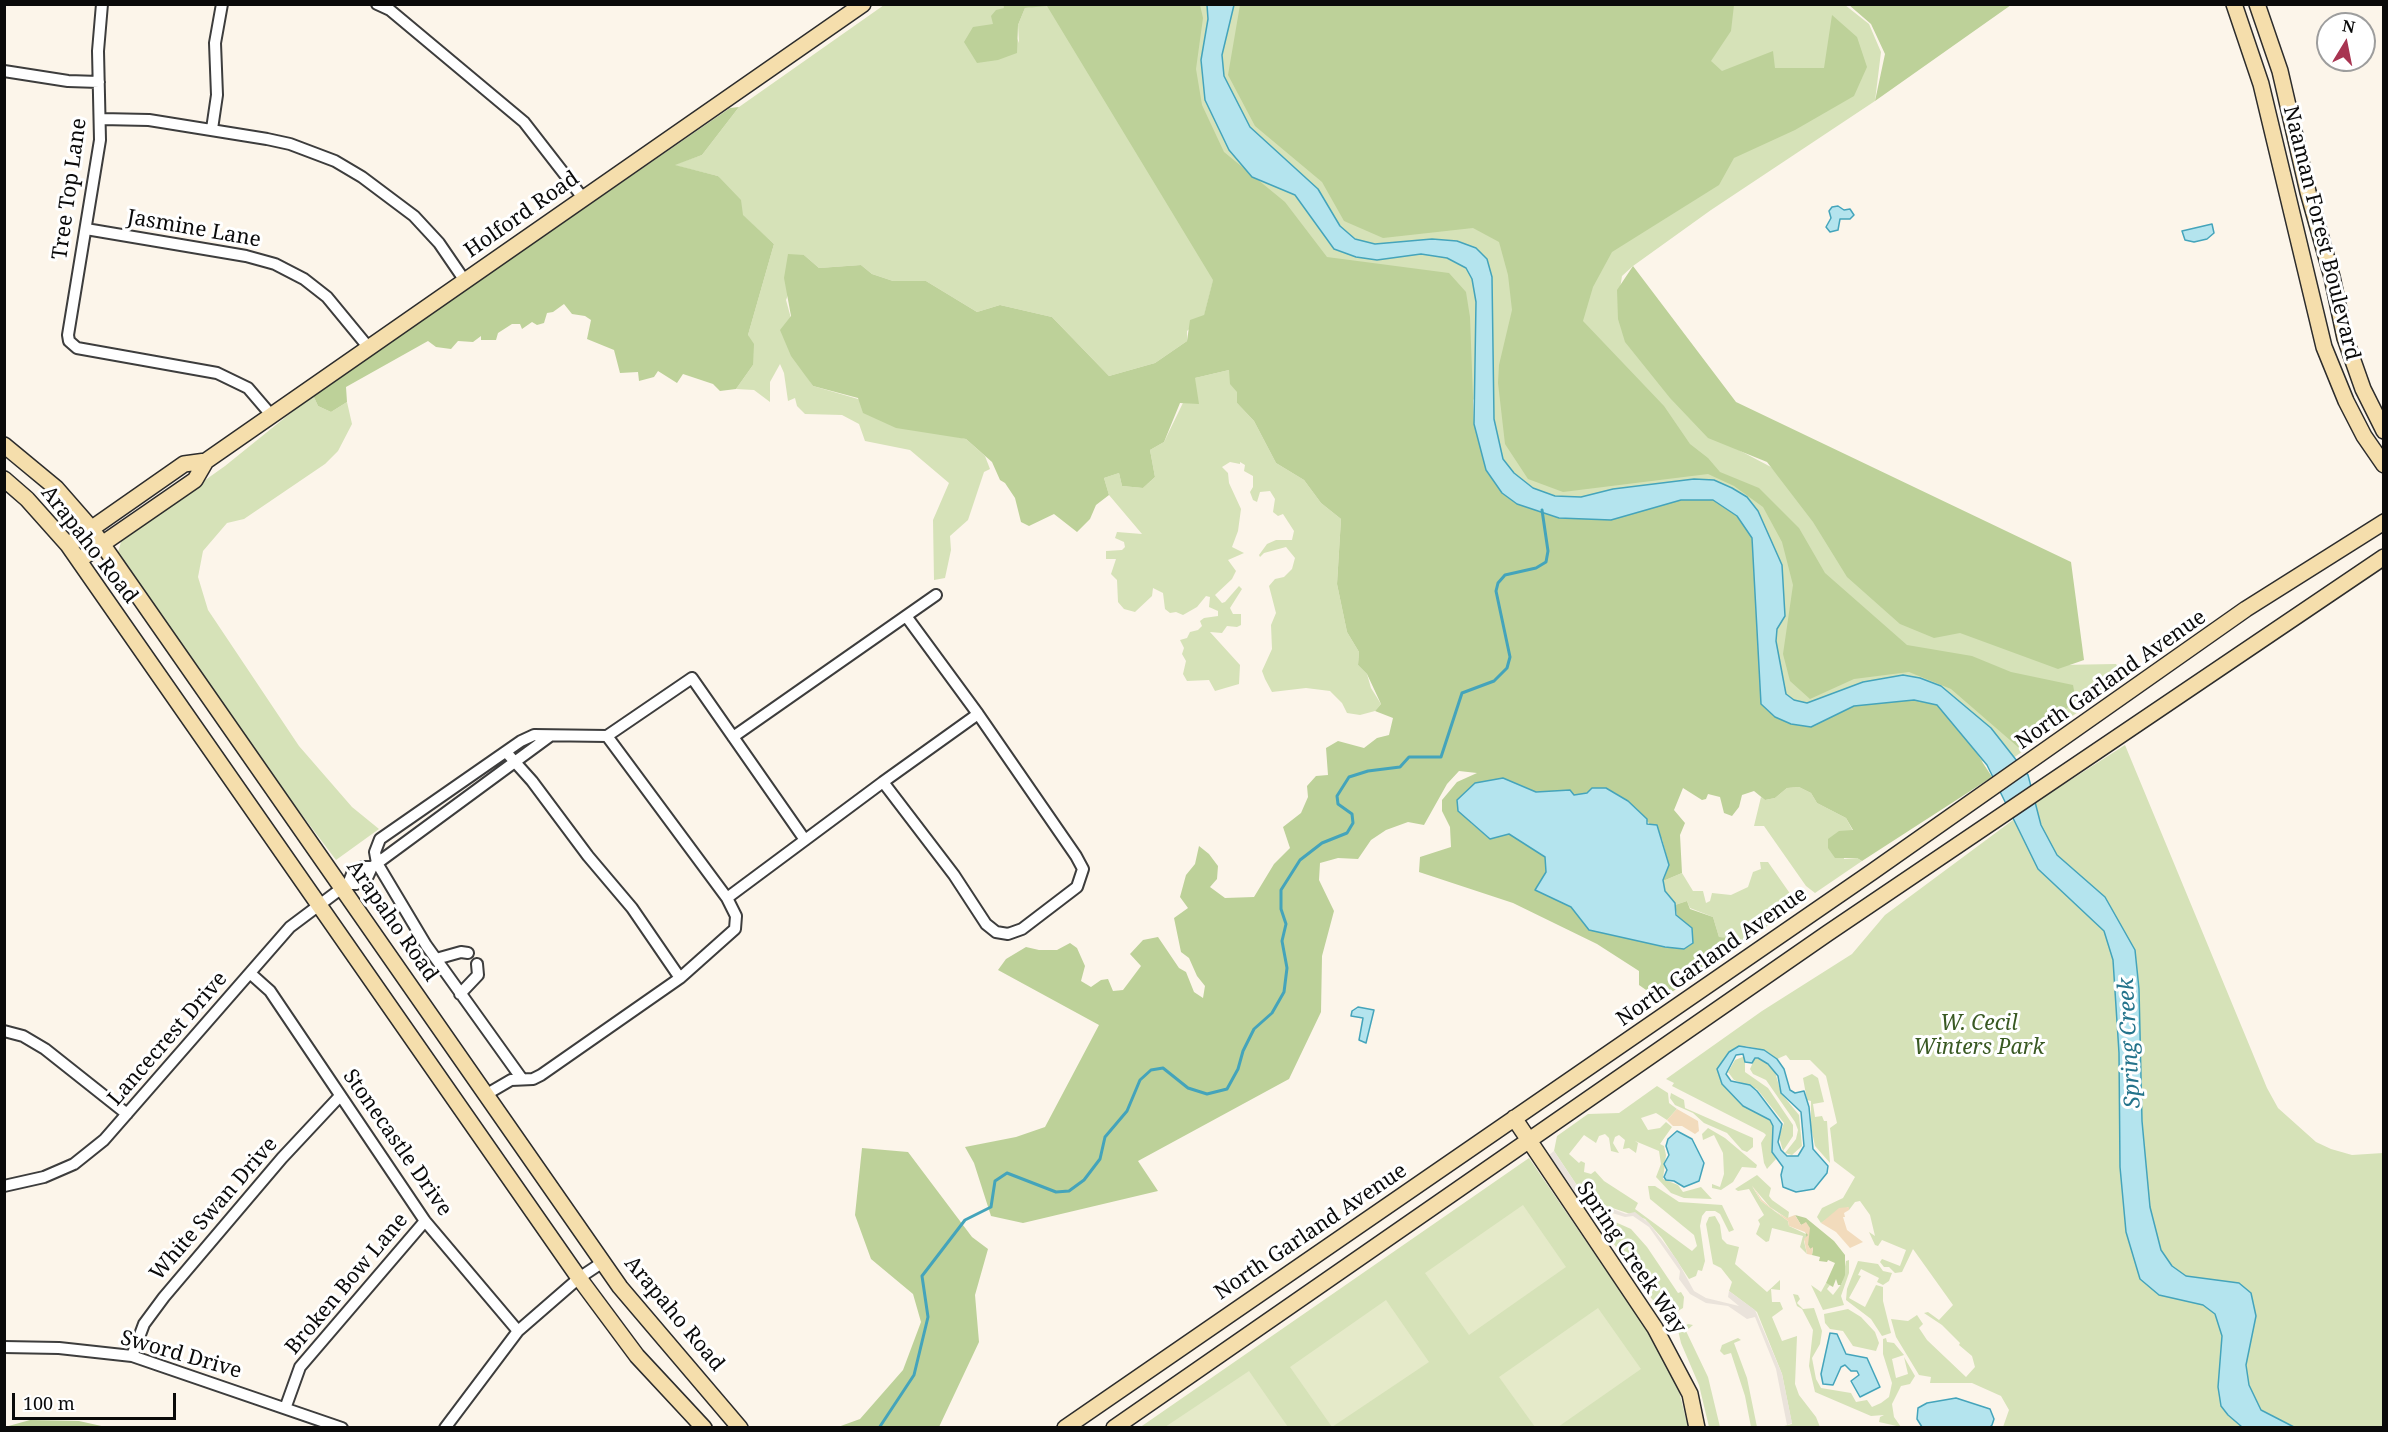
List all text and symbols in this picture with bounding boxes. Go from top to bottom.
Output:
north arrow [2316,12,2376,72]
text: N [2341,14,2357,38]
street label: Naaman Forest Boulevard [2277,103,2365,363]
street label: Tree Top Lane [48,117,92,261]
street label: Holford Road [460,166,584,264]
street label: Jasmine Lane [125,205,263,253]
street label: Arapaho Road [35,481,143,609]
street label: North Garland Avenue [2011,605,2211,755]
street label: Arapaho Road [341,855,443,987]
street label: North Garland Avenue [1612,882,1812,1032]
street label: Lancecrest Drive [103,967,233,1111]
water label: Spring Creek [2113,977,2147,1109]
park label: W. Cecil Winters Park [1914,1011,2044,1061]
street label: Stonecastle Drive [337,1065,457,1221]
street label: White Swan Drive [145,1132,283,1286]
street label: North Garland Avenue [1210,1158,1412,1306]
street label: Spring Creek Way [1571,1177,1691,1339]
street label: Broken Bow Lane [280,1208,414,1360]
street label: Arapaho Road [619,1251,729,1377]
street label: Sword Drive [117,1326,245,1384]
scale bar [15,1381,178,1419]
text: 100 m [23,1391,75,1415]

